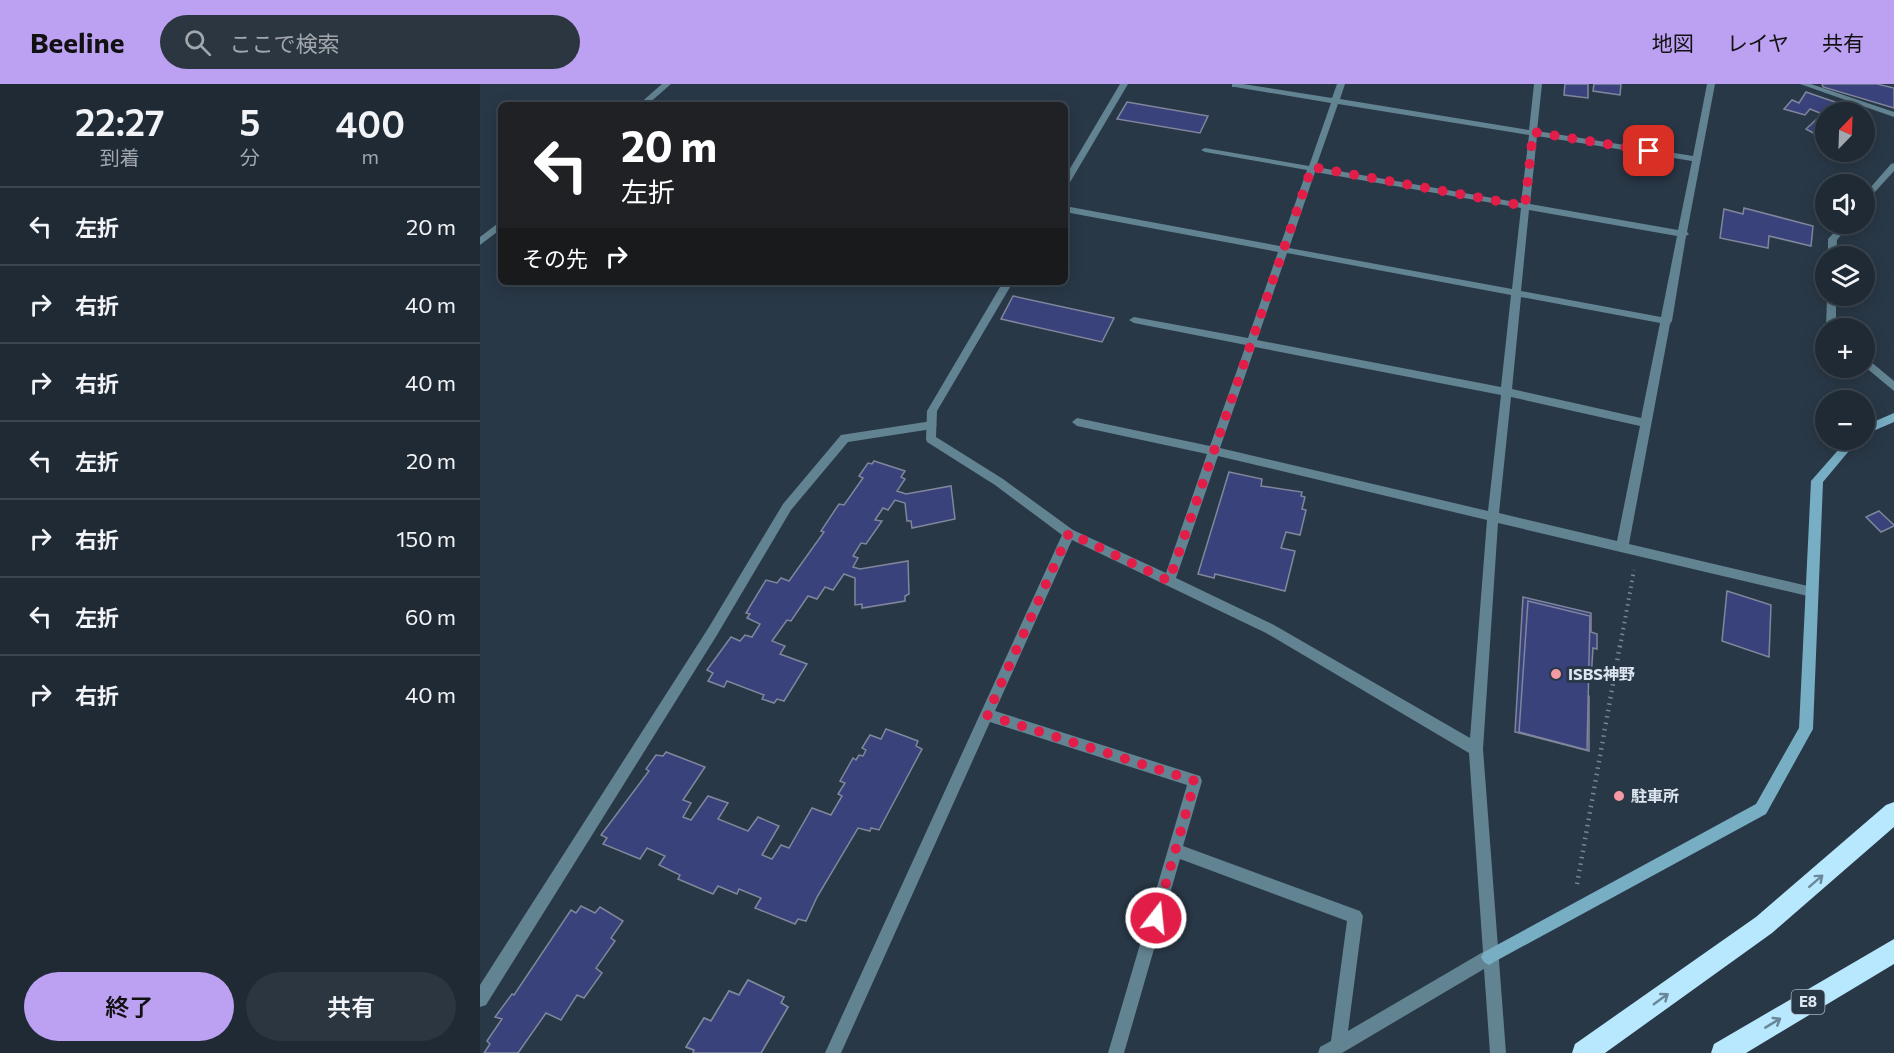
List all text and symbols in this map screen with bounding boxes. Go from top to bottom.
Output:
search box [160,15,580,69]
text: Beeline [30,25,124,59]
icon: search [181,26,214,59]
text: ここで検索 [229,30,339,57]
text: 地図 [1652,30,1694,55]
text: レイヤ [1727,30,1789,55]
text: 共有 [1822,30,1864,55]
text: 22:27 [75,99,164,143]
text: 5 [240,99,260,143]
text: 400 [335,101,405,145]
north arrow [1815,102,1875,162]
map controls [1815,102,1875,450]
text: 20 m [621,119,717,171]
pin [1623,125,1674,176]
icon: left [522,126,600,204]
icon: arrive [1632,134,1665,167]
text: m [361,144,379,168]
text: 到着 [100,145,140,169]
text: 分 [240,145,260,169]
button: sound [1815,174,1875,234]
text: 左折 [621,175,675,208]
icon: left [24,210,57,243]
text: 20 m [406,213,456,240]
text: 左折 [75,214,119,241]
icon: right [600,240,633,273]
text: その先 [522,245,588,272]
button: layers [1815,246,1875,306]
icon: right [24,288,57,321]
text: 40 m [405,291,456,318]
text: 右折 [75,292,119,319]
button: + [1815,318,1875,378]
icon: right [24,366,57,399]
text: 40 m [405,369,456,396]
text: 右折 [75,370,119,397]
button: − [1815,390,1875,450]
icon: left [24,444,57,477]
text: 20 m [406,447,456,474]
text: 左折 [75,448,119,475]
icon: right [24,522,57,555]
text: 150 m [396,525,456,552]
text: 右折 [75,526,119,553]
icon: left [24,600,57,633]
text: 60 m [405,603,456,630]
text: 左折 [75,604,119,631]
place label: ISBS神野 [1568,664,1635,683]
marker: ISBS神野 [1549,667,1563,681]
icon: right [24,678,57,711]
text: 40 m [405,681,456,708]
text: 右折 [75,682,119,709]
place label: 駐車所 [1631,786,1679,805]
marker: 駐車所 [1612,789,1626,803]
one-way arrow [1808,874,1823,888]
position arrow [1124,886,1188,950]
button: 終了 [24,972,234,1041]
button: 共有 [246,972,456,1041]
road number: E8 [1792,990,1824,1014]
one-way arrow [1652,993,1668,1005]
one-way arrow [1764,1017,1781,1029]

